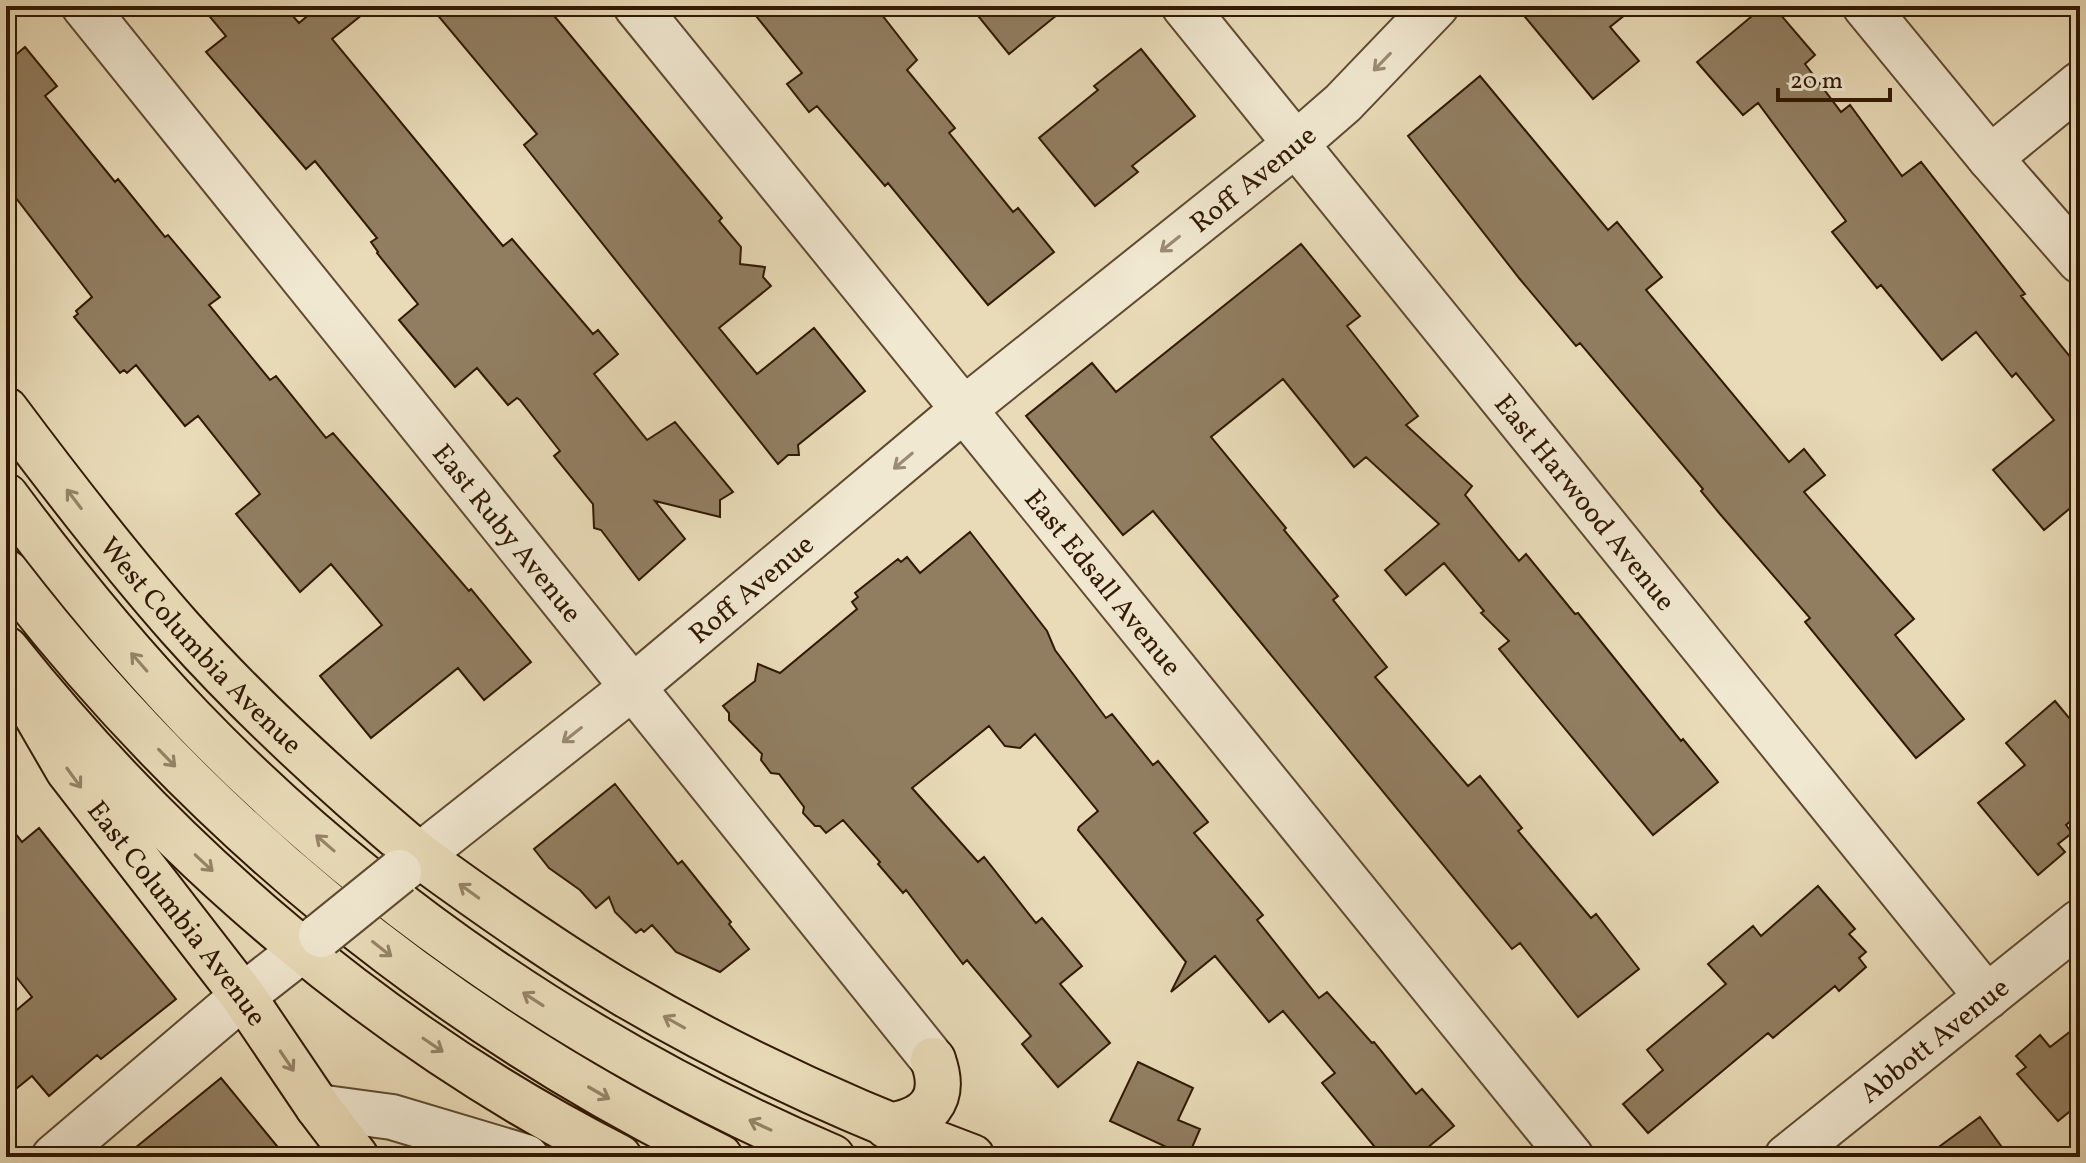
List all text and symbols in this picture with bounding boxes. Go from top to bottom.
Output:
one-way arrow [1373,52,1392,72]
scale bar [1778,52,1890,102]
text: 20 m [1790,65,1843,99]
street label: Roff Avenue [1183,117,1326,243]
one-way arrow [1160,236,1181,253]
street label: East Harwood Avenue [1484,386,1684,620]
street label: East Ruby Avenue [422,436,590,632]
one-way arrow [893,452,914,470]
street label: East Edsall Avenue [1014,482,1190,685]
one-way arrow [65,489,82,510]
street label: Roff Avenue [682,526,823,654]
street label: West Columbia Avenue [89,529,310,764]
one-way arrow [131,652,149,672]
one-way arrow [562,727,583,744]
one-way arrow [157,748,176,768]
one-way arrow [65,767,82,788]
street label: East Columbia Avenue [77,793,275,1035]
one-way arrow [316,835,336,853]
one-way arrow [193,854,213,872]
one-way arrow [458,883,480,899]
one-way arrow [371,941,392,958]
street label: Abbott Avenue [1852,969,2018,1113]
one-way arrow [523,990,545,1007]
one-way arrow [663,1014,686,1030]
one-way arrow [422,1037,444,1054]
one-way arrow [279,1049,295,1072]
one-way arrow [587,1085,610,1101]
one-way arrow [749,1117,773,1132]

